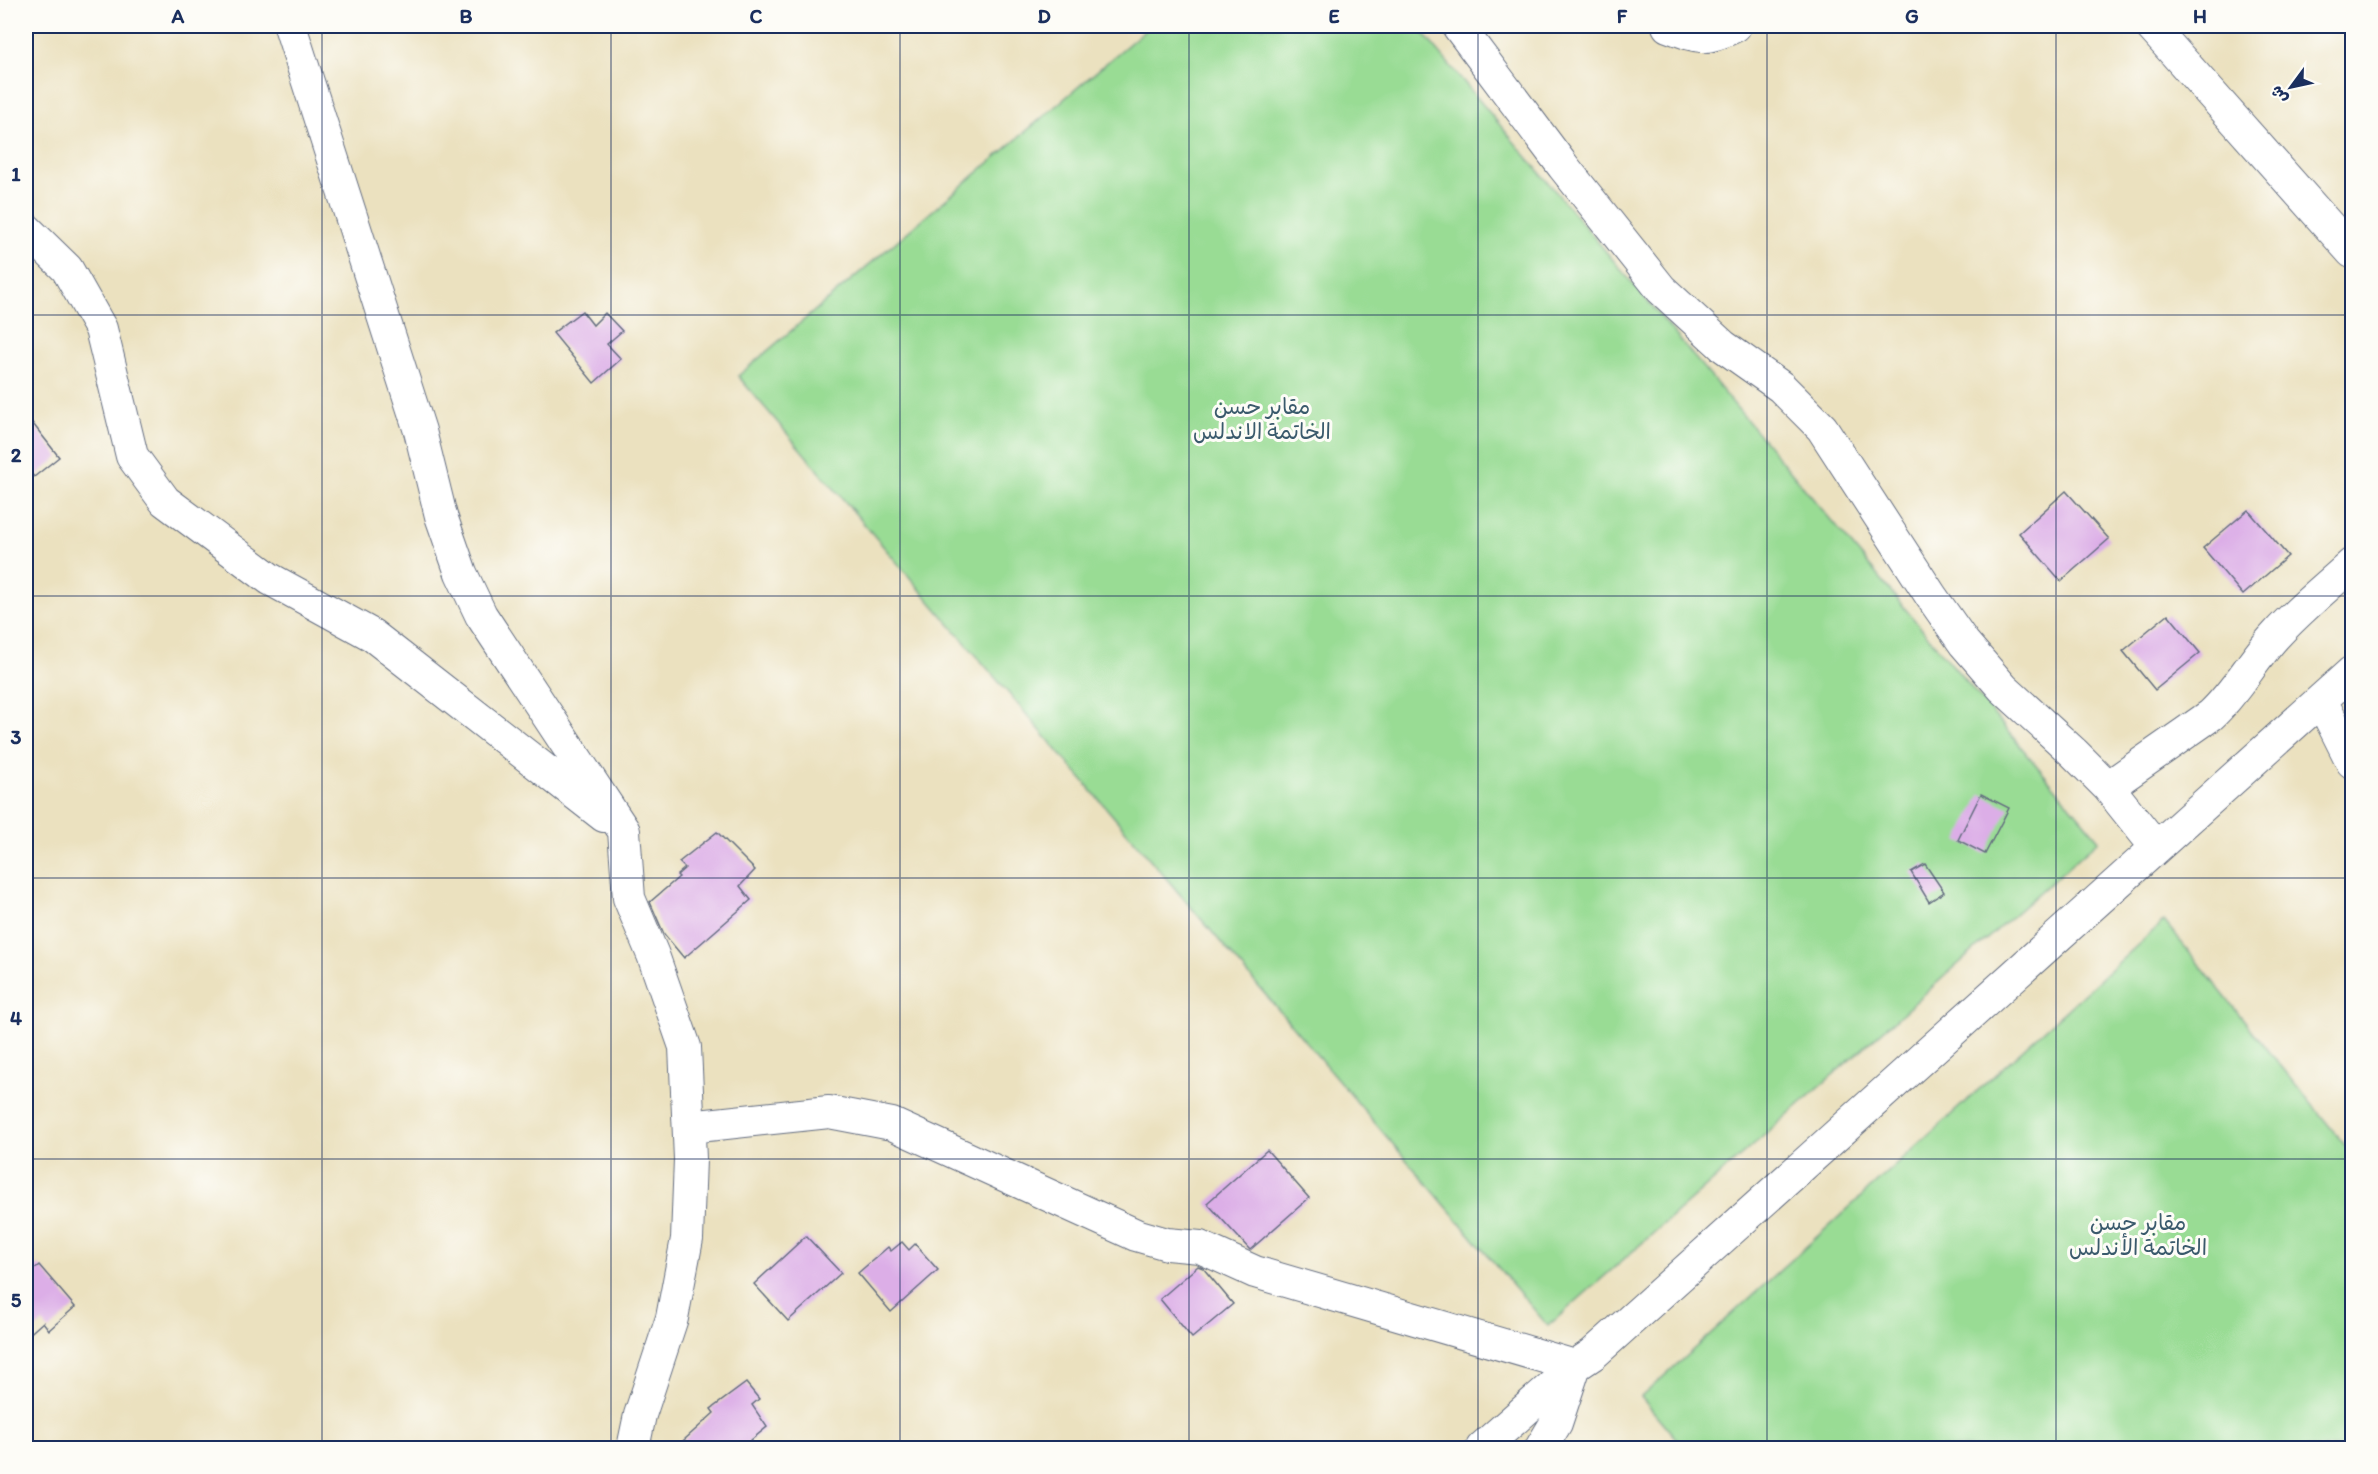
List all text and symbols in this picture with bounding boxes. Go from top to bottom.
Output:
text: A [171,4,185,28]
text: B [460,4,473,28]
text: C [750,4,763,28]
text: D [1037,4,1051,28]
text: E [1328,4,1340,28]
text: F [1617,4,1628,28]
text: G [1905,4,1919,28]
text: H [2193,4,2207,28]
north arrow [2261,57,2321,117]
text: ش [2266,82,2292,107]
text: 1 [11,162,21,186]
park label: مقابر حسن الخاتمة الاندلس [1193,393,1331,445]
text: 2 [11,443,22,467]
text: 3 [11,725,22,749]
text: 4 [10,1006,22,1030]
park label: مقابر حسن الخاتمة الأندلس [2069,1209,2207,1261]
text: 5 [11,1288,22,1312]

